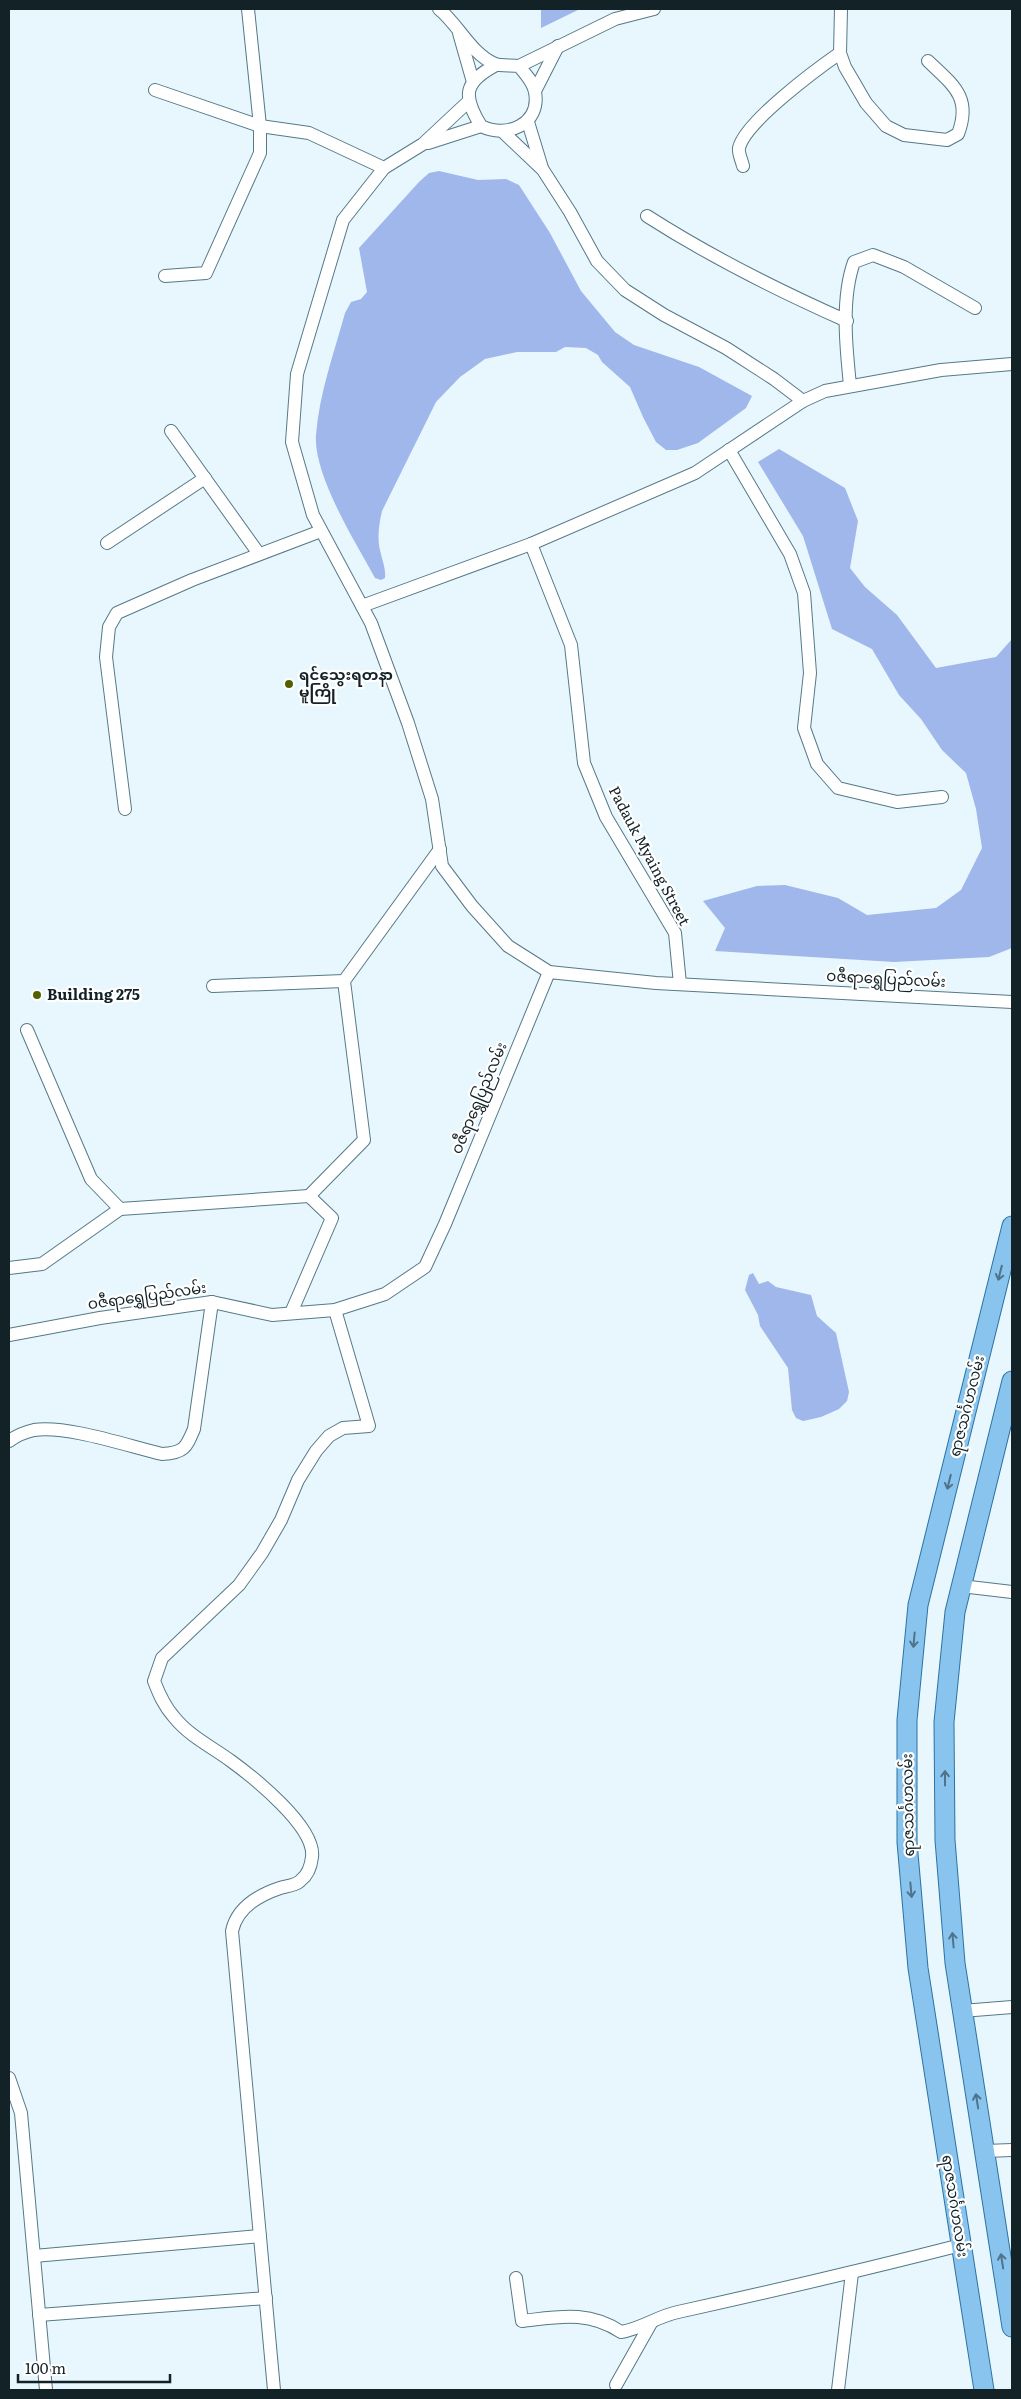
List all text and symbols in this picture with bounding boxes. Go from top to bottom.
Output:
place label: ရင်သွေးရတနာ မူကြို [299,662,393,704]
marker: ရင်သွေးရတနာ မူကြို [283,678,295,690]
street label: Padauk Myaing Street [604,781,697,929]
street label: ဝဇီရာရွှေပြည်လမ်း [826,963,946,994]
place label: Building 275 [47,982,140,1005]
marker: Building 275 [31,989,43,1001]
street label: ဝဇီရာရွှေပြည်လမ်း [444,1038,513,1158]
one-way arrow [995,1264,1005,1280]
street label: ဝဇီရာရွှေပြည်လမ်း [86,1275,208,1316]
street label: ရာဇသင်္ဂဟလမ်း [942,1353,991,1459]
one-way arrow [943,1473,953,1489]
one-way arrow [910,1632,919,1648]
street label: ရာဇသင်္ဂဟလမ်း [894,1753,921,1857]
one-way arrow [940,1770,950,1786]
one-way arrow [906,1881,916,1897]
one-way arrow [948,1932,958,1948]
one-way arrow [971,2093,981,2109]
street label: ရာဇသင်္ဂဟလမ်း [935,2153,976,2259]
one-way arrow [997,2254,1007,2270]
scale bar [18,2352,170,2384]
text: 100 m [25,2356,66,2379]

